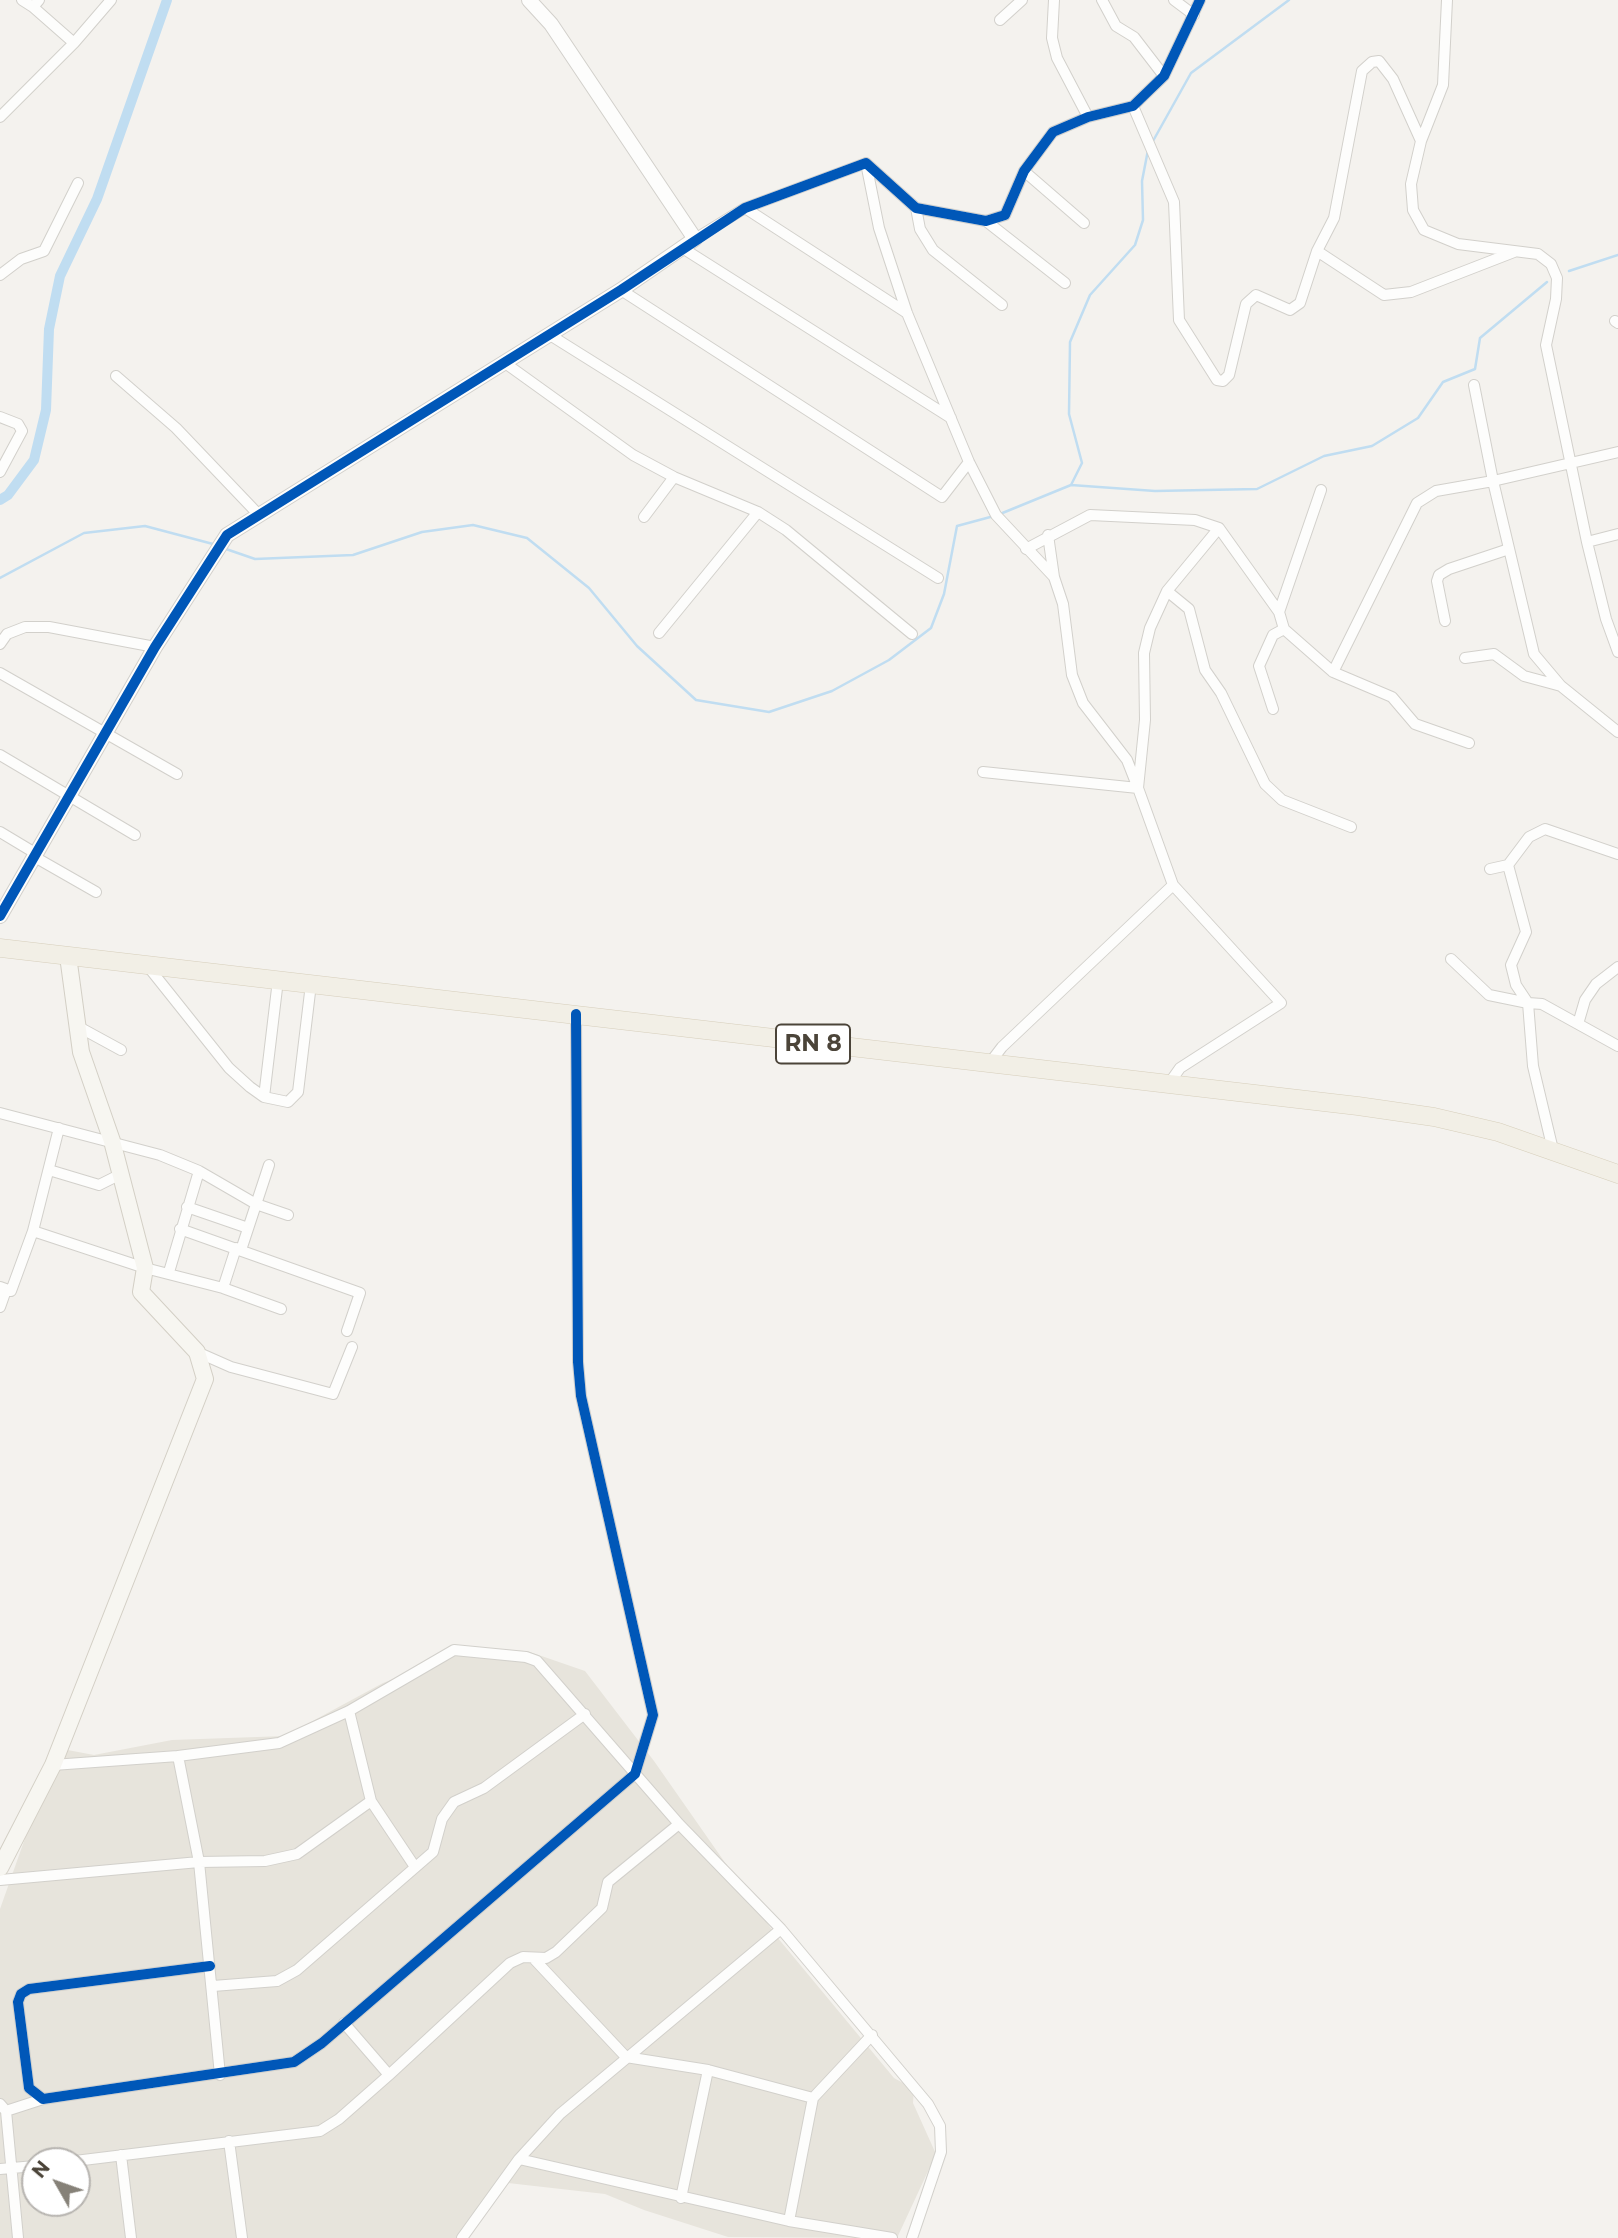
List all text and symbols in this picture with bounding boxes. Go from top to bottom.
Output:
road number: RN 8 [776,1024,850,1064]
north arrow [21,2147,91,2217]
text: N [27,2156,55,2183]

